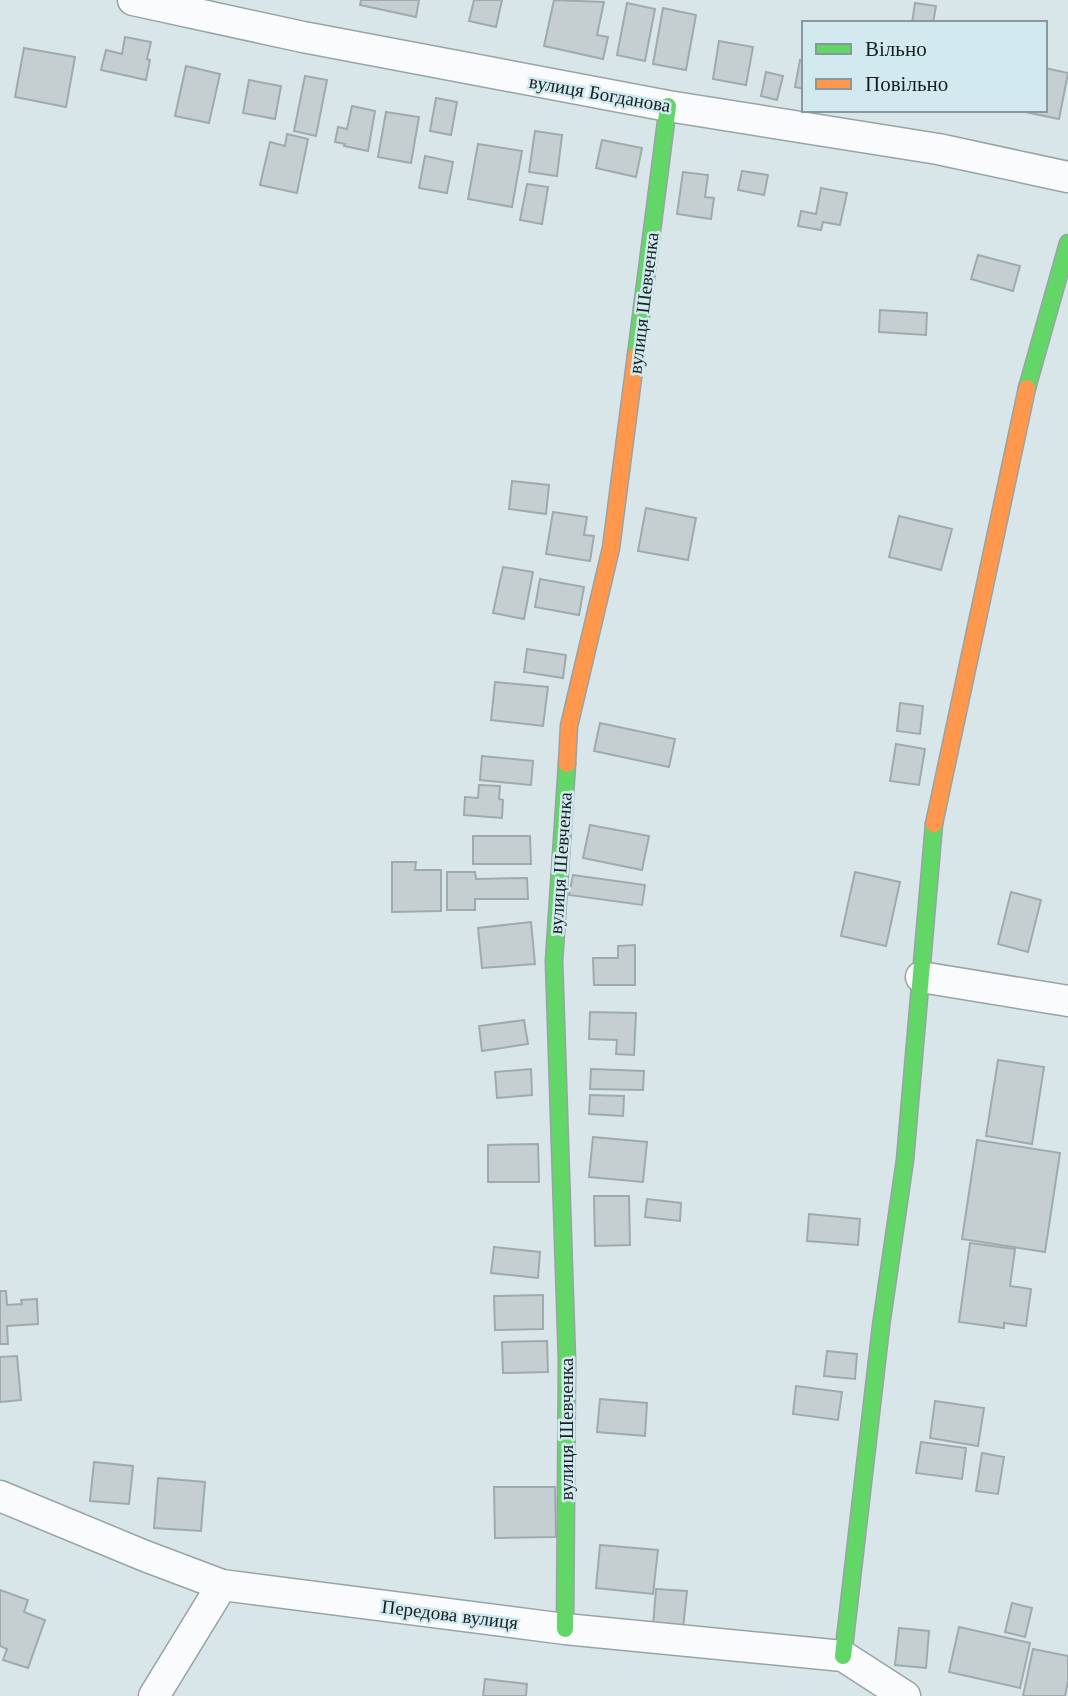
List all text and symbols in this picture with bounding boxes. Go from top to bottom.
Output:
legend [802,21,1047,112]
text: Вільно [865,36,927,62]
street label: вулиця Богданова [527,70,673,117]
text: Повільно [865,71,948,97]
street label: вулиця Шевченка [623,230,664,375]
street label: вулиця Шевченка [544,791,577,935]
street label: вулиця Шевченка [555,1357,578,1500]
street label: Передова вулиця [380,1595,520,1634]

